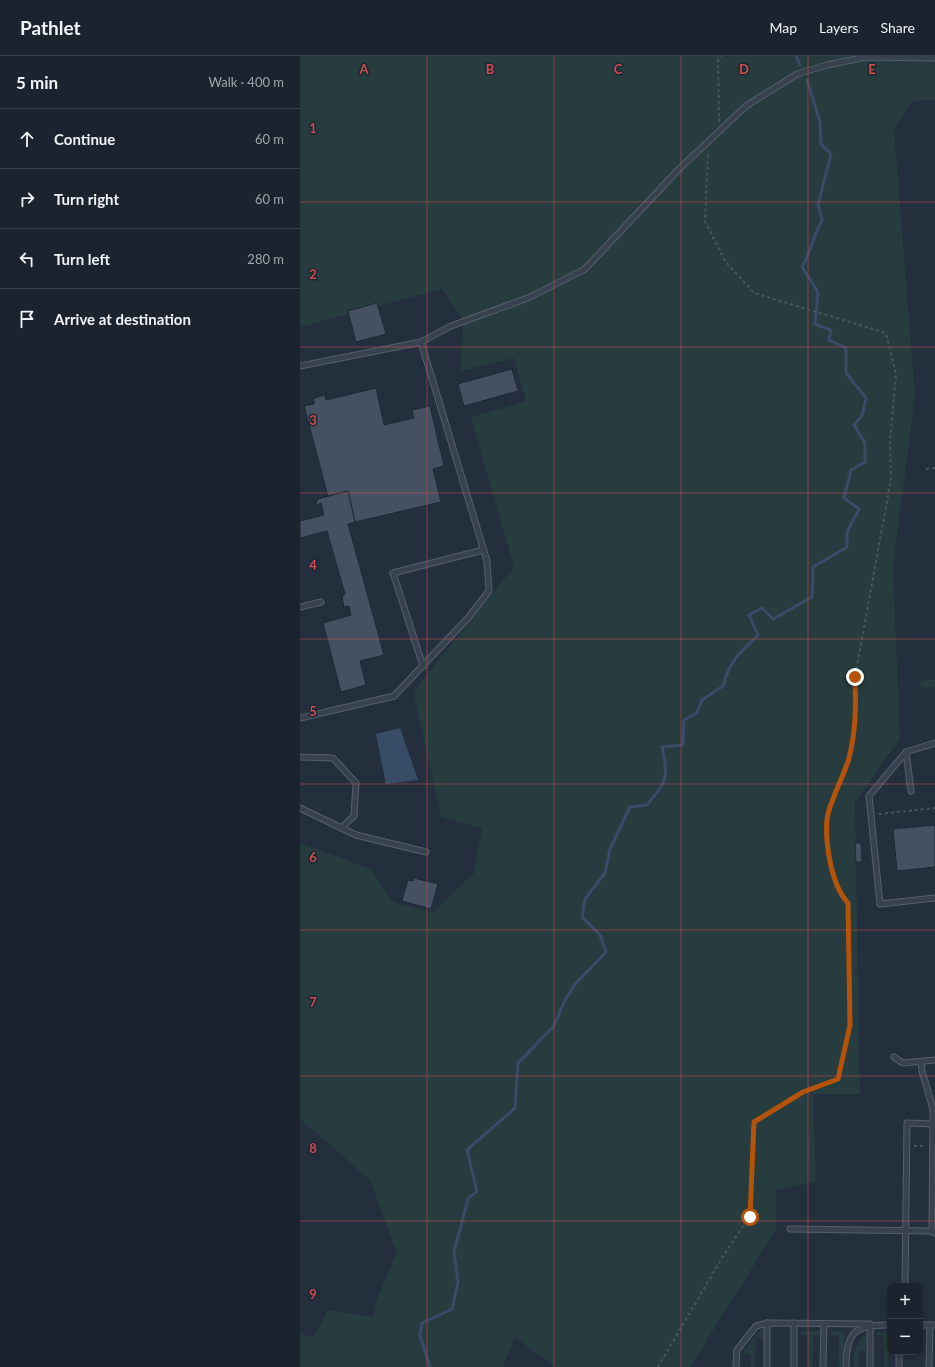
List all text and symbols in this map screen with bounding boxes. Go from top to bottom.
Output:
text: Pathlet [20,16,81,39]
text: Map [769,19,797,36]
text: Layers [819,19,859,36]
text: Share [881,19,915,36]
text: A [358,61,369,77]
text: B [486,61,495,77]
text: C [614,61,623,77]
text: D [739,61,749,77]
text: E [868,61,876,77]
text: 5 min [16,72,58,93]
text: Walk · 400 m [208,74,284,90]
text: 1 [309,120,317,136]
icon: ahead [16,128,38,150]
text: Continue [54,130,115,148]
text: 60 m [255,131,284,147]
icon: right [16,188,38,210]
text: Turn right [54,190,119,208]
text: 60 m [255,191,284,207]
icon: left [16,248,38,270]
text: Turn left [54,250,110,268]
text: 280 m [247,251,284,267]
text: 2 [309,266,317,282]
icon: arrive [16,308,38,330]
text: Arrive at destination [54,310,191,328]
text: 3 [309,412,317,428]
text: 4 [309,557,317,573]
route end [846,668,864,686]
text: 5 [309,703,317,719]
text: 6 [309,849,317,865]
text: 7 [309,994,317,1010]
text: 8 [309,1140,317,1156]
route start [741,1208,759,1226]
map controls [887,1283,923,1355]
button: + [887,1283,923,1319]
text: 9 [309,1286,317,1302]
button: − [887,1319,923,1355]

